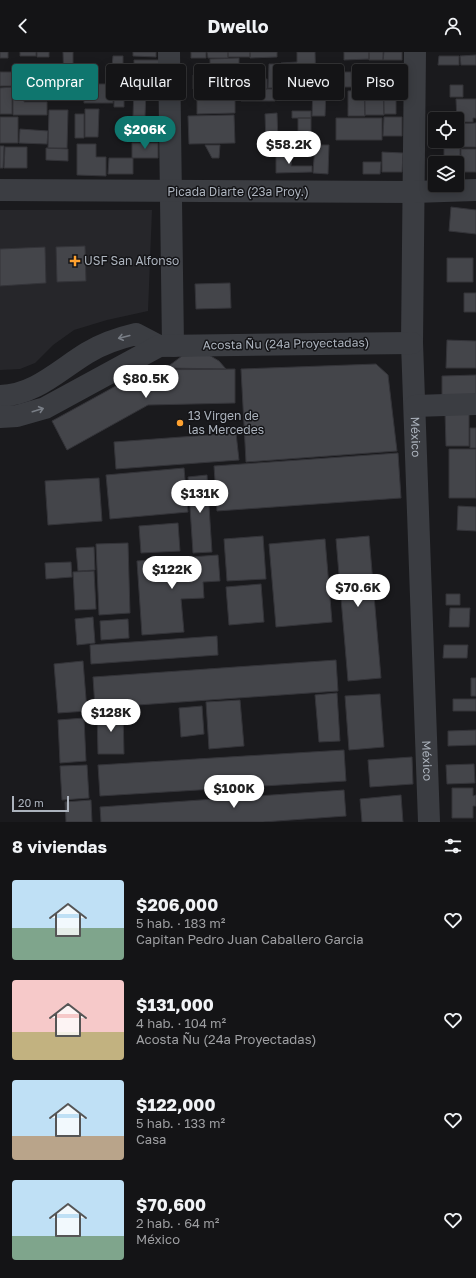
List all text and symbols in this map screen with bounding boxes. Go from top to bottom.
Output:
icon: back [12,15,34,37]
text: Dwello [207,15,269,37]
icon: person [442,15,464,37]
chip: Comprar [12,64,98,100]
chip: Alquilar [106,64,186,100]
chip: Filtros [194,64,265,100]
chip: Nuevo [273,64,344,100]
chip: Piso [352,64,408,100]
map controls [428,112,464,192]
button: locate [428,112,464,148]
pin: $206K [117,116,173,150]
text: $206K [124,121,166,137]
pin: $58.2K [256,131,322,165]
text: $58.2K [266,136,312,152]
button: layers [428,156,464,192]
street label: Picada Diarte (23ª Proy.) [167,184,309,199]
place label: USF San Alfonso [84,253,179,268]
marker: USF San Alfonso [69,255,81,267]
one-way arrow [118,334,131,341]
street label: Acosta Ñu (24ª Proyectadas) [203,335,369,352]
pin: $80.5K [113,365,179,399]
text: $80.5K [123,370,170,386]
one-way arrow [31,406,44,413]
place label: 13 Virgen de las Mercedes [188,408,264,437]
street label: México [408,416,424,457]
marker: 13 Virgen de las Mercedes [175,418,185,428]
pin: $131K [172,480,228,514]
text: $131K [180,485,220,501]
pin: $122K [144,556,200,590]
text: $122K [152,561,192,577]
pin: $70.6K [325,574,391,608]
text: $70.6K [335,579,381,595]
pin: $128K [83,699,139,733]
text: $128K [90,704,132,720]
street label: México [419,740,436,781]
pin: $100K [206,775,262,809]
text: $100K [213,780,255,796]
scale bar [12,794,69,813]
text: 20 m [18,796,44,809]
icon: filters [442,835,464,857]
text: 8 viviendas [12,836,107,857]
text: $206,000 [136,894,218,915]
icon: home [44,896,92,944]
icon: heart [442,909,464,931]
text: 5 hab. · 183 m² [136,915,225,931]
text: Capitan Pedro Juan Caballero Garcia [136,931,364,947]
text: $131,000 [136,994,214,1015]
icon: home [44,996,92,1044]
icon: heart [442,1009,464,1031]
text: 4 hab. · 104 m² [136,1015,226,1031]
text: Acosta Ñu (24ª Proyectadas) [136,1031,317,1047]
text: $122,000 [136,1094,215,1115]
icon: home [44,1096,92,1144]
icon: heart [442,1109,464,1131]
text: 5 hab. · 133 m² [136,1115,225,1131]
text: Casa [136,1131,166,1147]
text: $70,600 [136,1194,206,1215]
icon: home [44,1196,92,1244]
icon: heart [442,1209,464,1231]
text: 2 hab. · 64 m² [136,1215,219,1231]
text: México [136,1231,180,1247]

